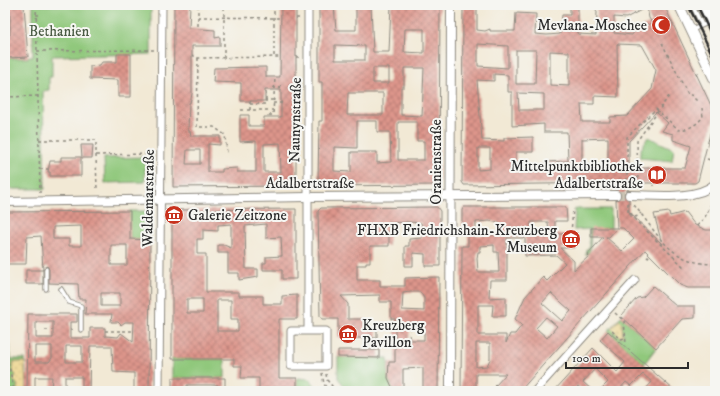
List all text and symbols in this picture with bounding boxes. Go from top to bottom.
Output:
mosque icon: Mevlana-Moschee [650,14,672,36]
place label: Mevlana-Moschee [537,16,647,35]
park label: Bethanien [29,22,89,41]
street label: Naunynstraße [285,77,306,163]
street label: Oranienstraße [427,119,446,205]
street label: Waldemarstraße [138,149,159,248]
place label: Mittelpunktbibliothek Adalbertstraße [511,157,644,193]
library icon: Mittelpunktbibliothek Adalbertstraße [646,164,668,186]
street label: Adalbertstraße [266,174,354,193]
museum icon: Galerie Zeitzone [163,204,185,226]
place label: Galerie Zeitzone [188,206,287,225]
place label: FHXB Friedrichshain-Kreuzberg Museum [357,221,558,257]
museum icon: FHXB Friedrichshain-Kreuzberg Museum [560,228,582,250]
place label: Kreuzberg Pavillon [362,316,425,352]
museum icon: Kreuzberg Pavillon [337,323,359,345]
scale bar [566,344,688,370]
text: 100 m [572,351,601,366]

